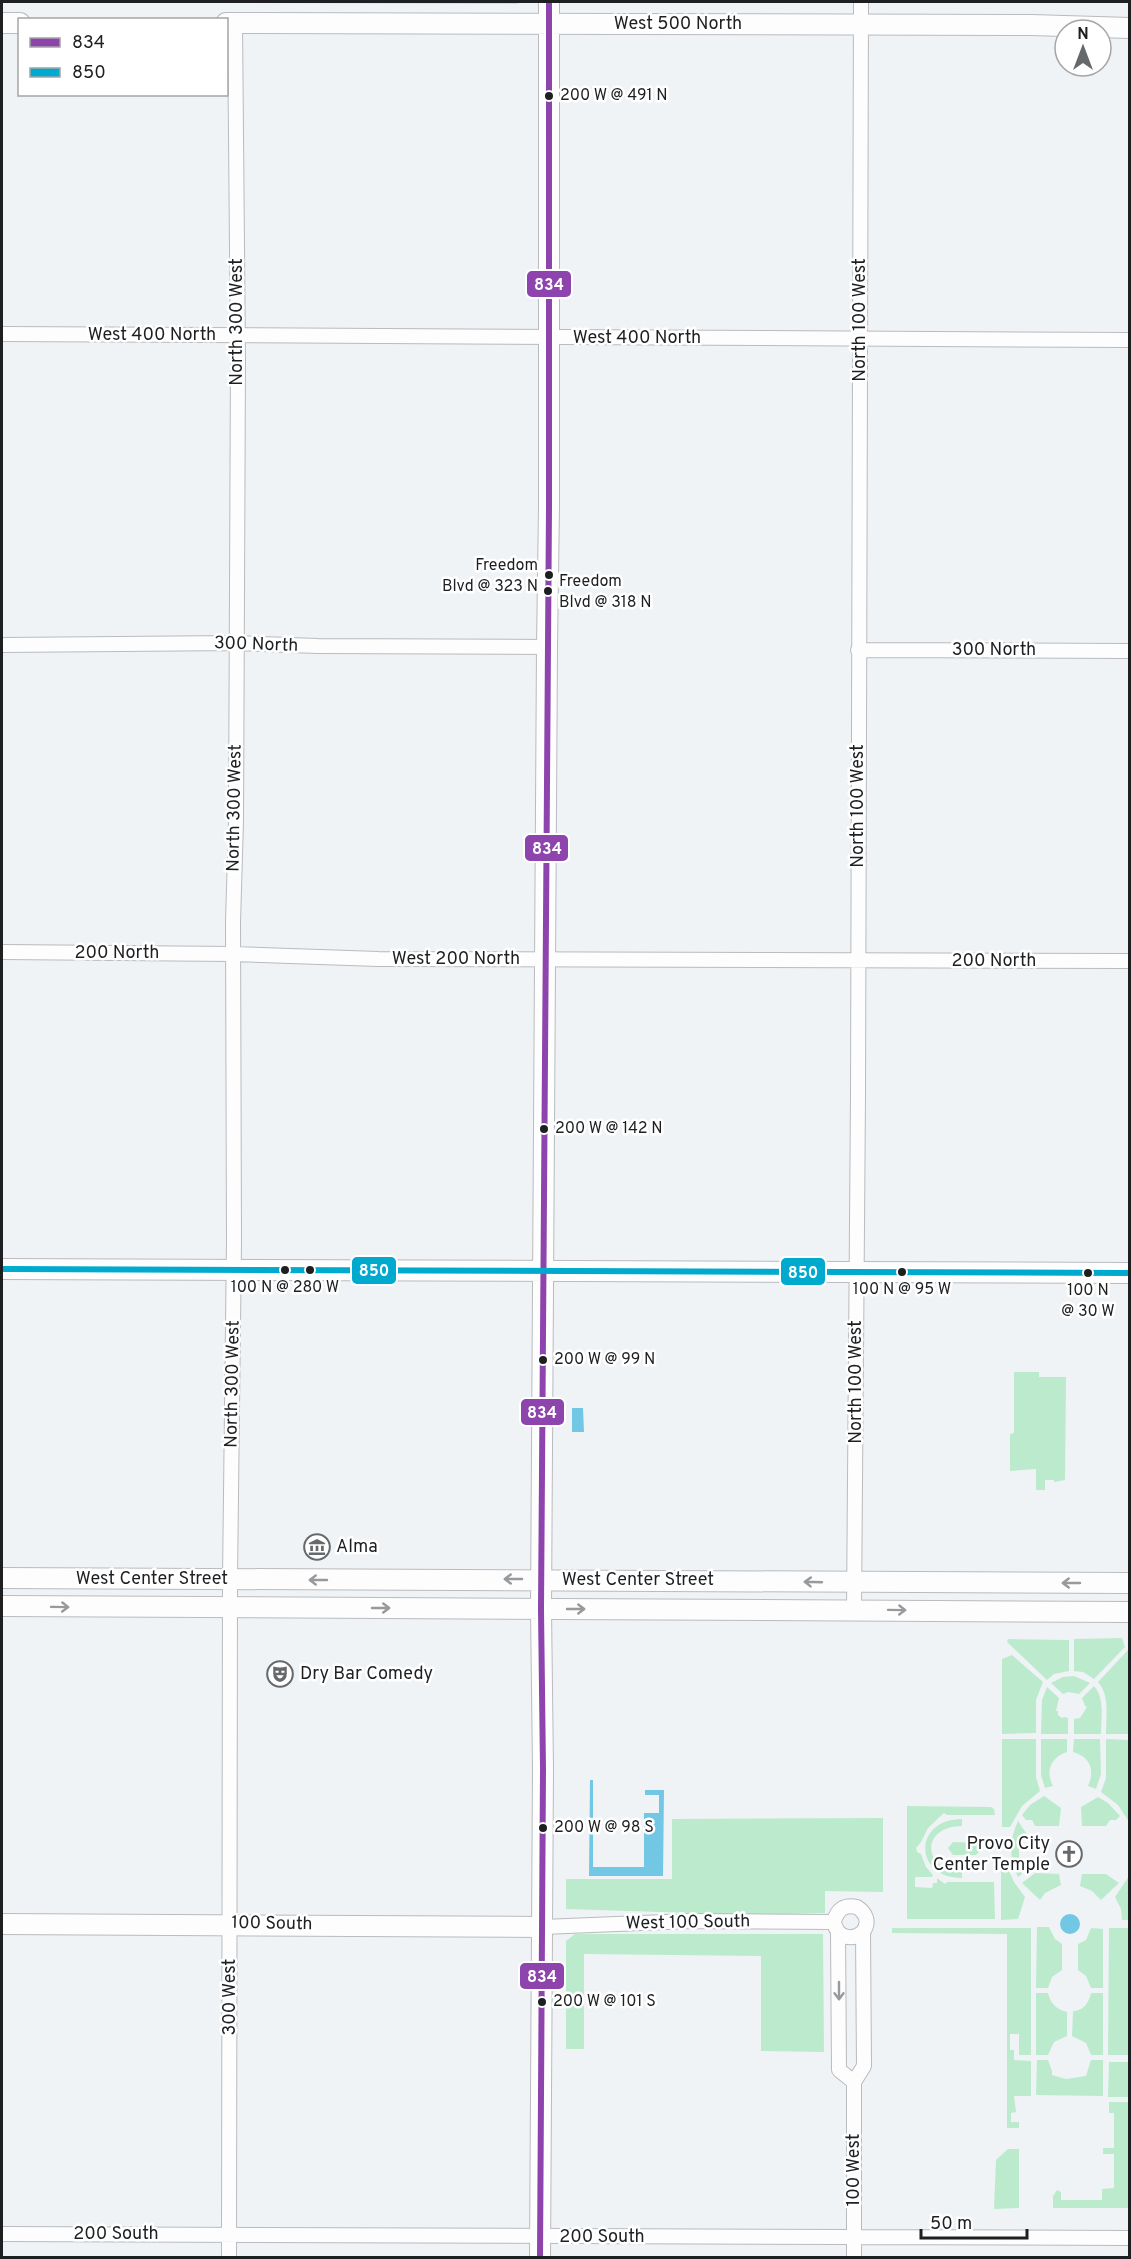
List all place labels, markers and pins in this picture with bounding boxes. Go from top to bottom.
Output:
place label: 200 W @ 491 N [560,86,668,106]
marker: 200 W @ 491 N [543,90,555,102]
place label: Freedom Blvd @ 323 N [442,556,538,597]
marker: Freedom Blvd @ 323 N [543,569,555,581]
place label: Freedom Blvd @ 318 N [559,572,652,613]
marker: Freedom Blvd @ 318 N [542,585,554,597]
place label: 200 W @ 142 N [555,1119,663,1139]
marker: 200 W @ 142 N [538,1123,550,1135]
marker: 100 N @ 280 W [279,1264,291,1276]
unlabelled marker [304,1264,316,1276]
marker: 100 N @ 95 W [896,1266,908,1278]
marker: 100 N @ 30 W [1082,1267,1094,1279]
place label: 100 N @ 280 W [231,1278,339,1298]
place label: 100 N @ 95 W [853,1280,951,1300]
place label: 100 N @ 30 W [1061,1281,1115,1322]
place label: 200 W @ 99 N [554,1350,655,1370]
marker: 200 W @ 99 N [537,1354,549,1366]
museum icon: Alma [302,1532,332,1562]
place label: Alma [336,1536,378,1559]
theatre icon: Dry Bar Comedy [265,1659,295,1689]
place label: Dry Bar Comedy [300,1663,433,1686]
place label: 200 W @ 98 S [554,1818,654,1838]
marker: 200 W @ 98 S [537,1822,549,1834]
place label: Provo City Center Temple [933,1833,1050,1877]
church icon: Provo City Center Temple [1054,1839,1084,1869]
place label: 200 W @ 101 S [553,1992,656,2012]
marker: 200 W @ 101 S [536,1996,548,2008]

